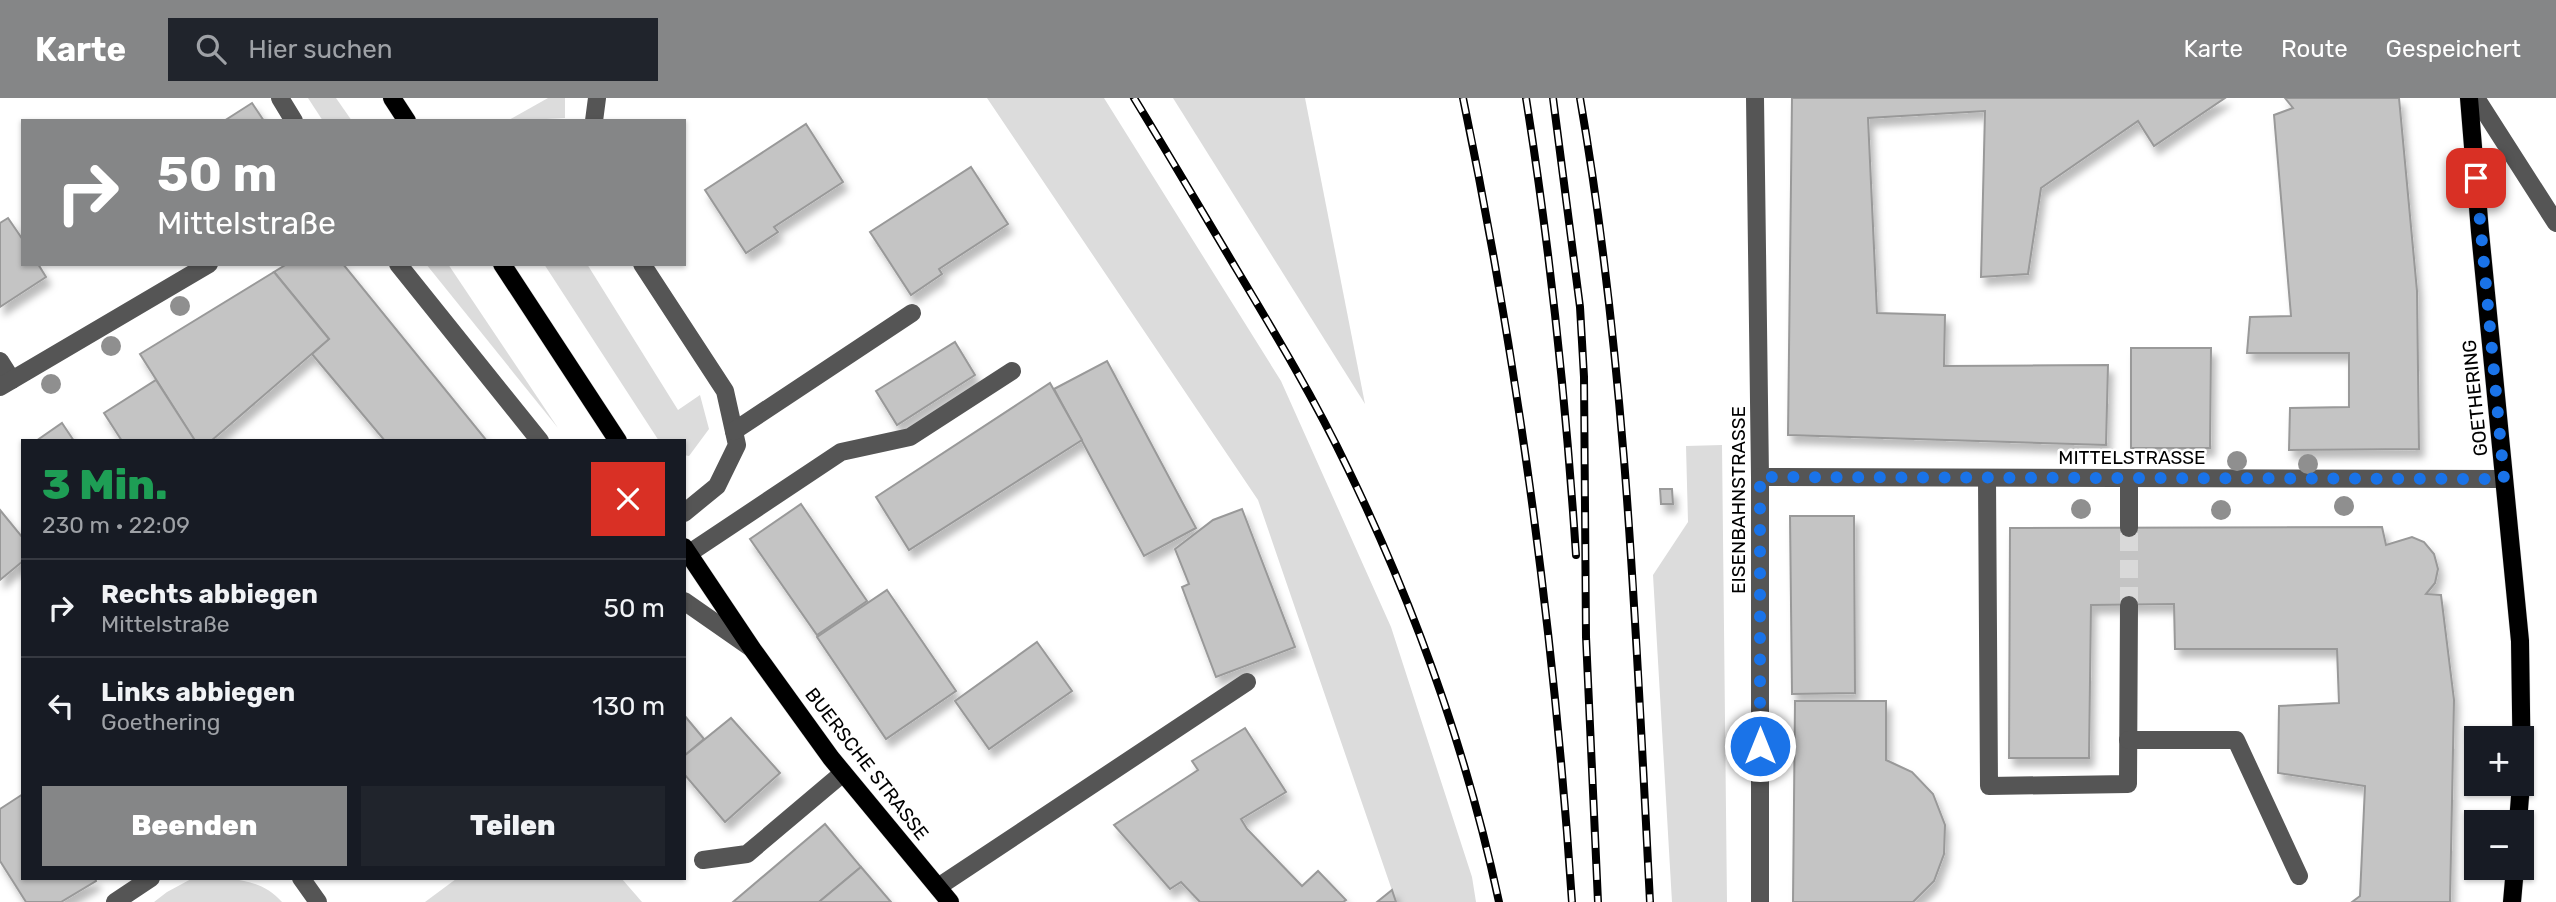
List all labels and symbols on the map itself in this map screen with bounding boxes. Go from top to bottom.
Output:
pin [2446,148,2506,208]
street label: GOETHERING [2457,339,2493,457]
street label: EISENBAHNSTRASSE [1727,406,1750,594]
street label: MITTELSTRASSE [2058,446,2206,469]
street label: BUERSCHE STRASSE [800,683,934,845]
position arrow [1723,709,1797,783]

